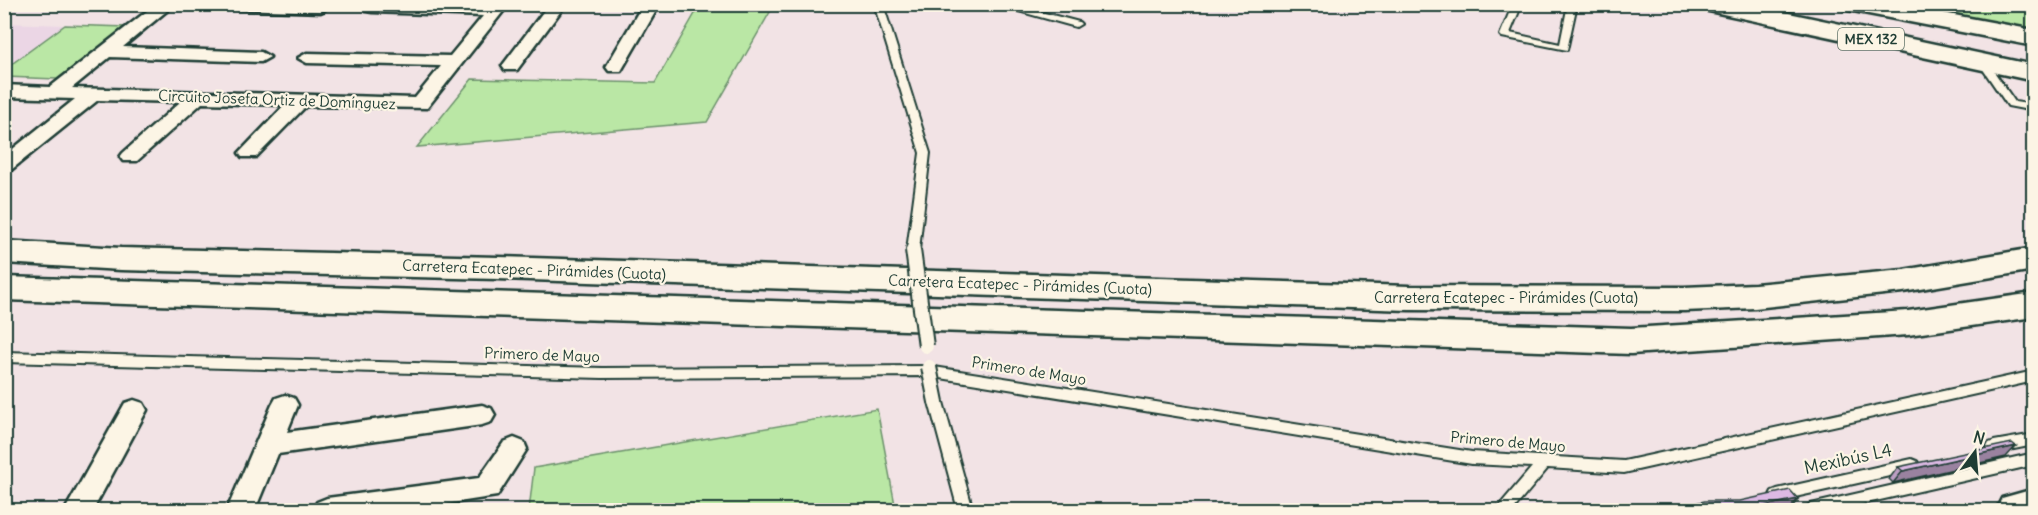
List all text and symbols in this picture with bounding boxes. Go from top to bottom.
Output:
road number: MEX 132 [1838,28,1904,50]
street label: Circuito Josefa Ortiz de Domínguez [158,86,396,113]
street label: Carretera Ecatepec - Pirámides (Cuota) [402,255,666,284]
street label: Carretera Ecatepec - Pirámides (Cuota) [888,270,1152,299]
street label: Carretera Ecatepec - Pirámides (Cuota) [1374,288,1638,307]
street label: Primero de Mayo [484,343,600,366]
street label: Primero de Mayo [970,352,1088,389]
north arrow [1945,422,2005,482]
text: N [1971,426,1987,449]
street label: Primero de Mayo [1450,427,1566,456]
street label: Mexibús L4 [1802,438,1894,479]

